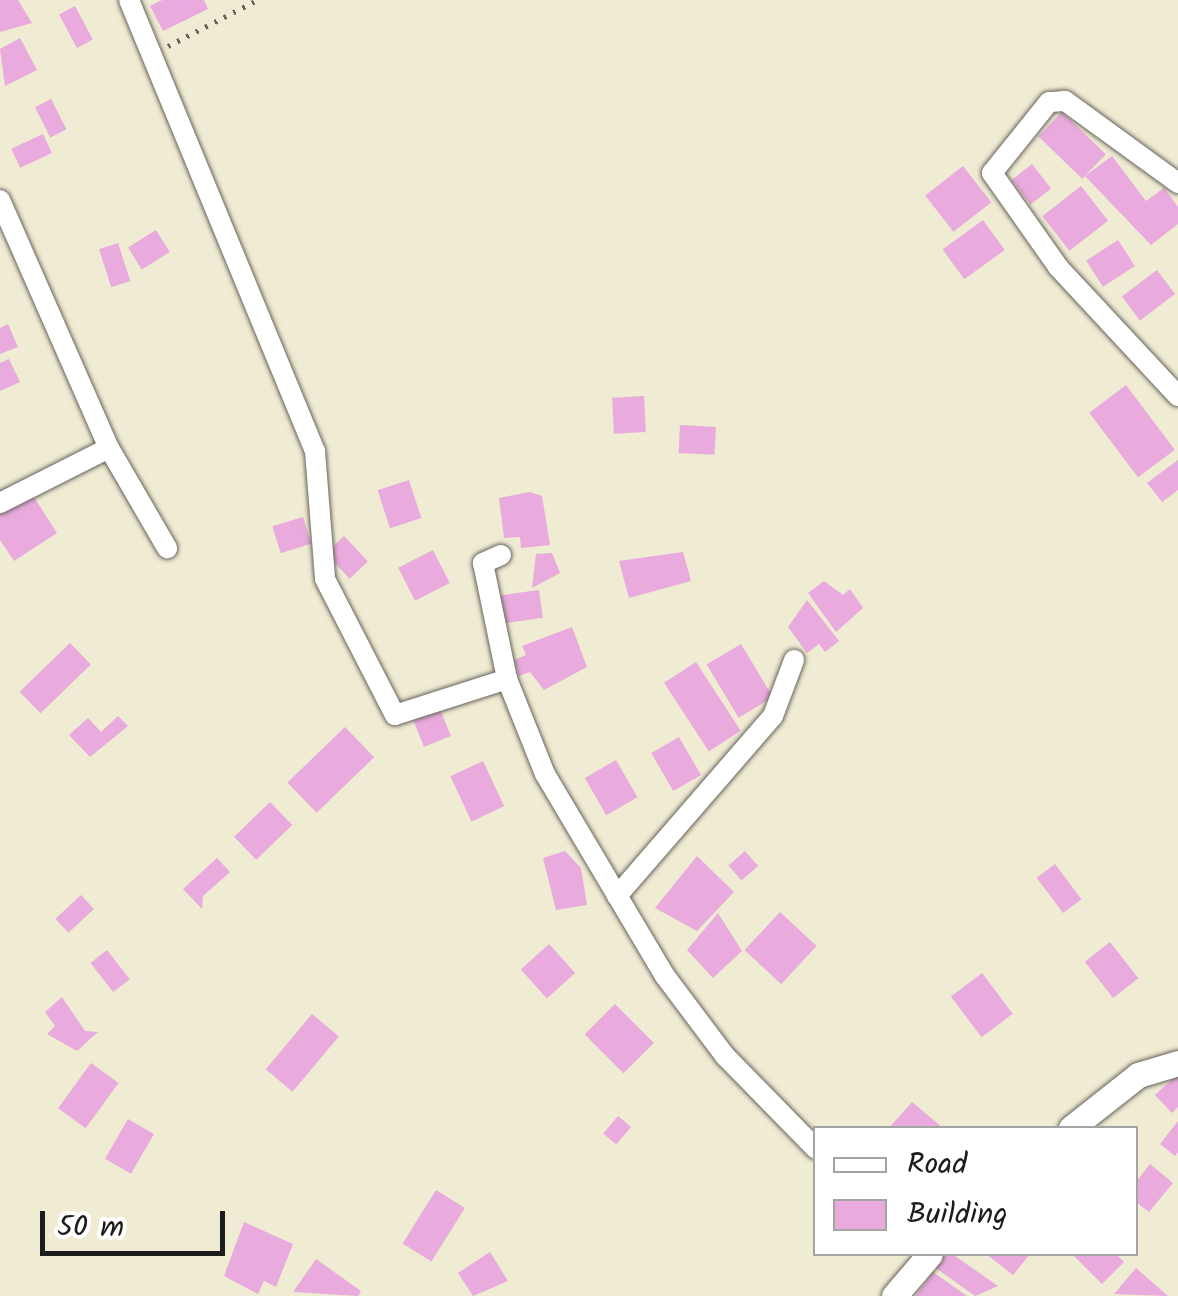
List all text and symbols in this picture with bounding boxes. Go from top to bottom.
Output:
legend [813,1126,1138,1256]
text: Road [907,1141,967,1189]
scale bar [45,1191,230,1253]
text: Building [907,1191,1007,1239]
text: 50 m [57,1204,124,1252]

